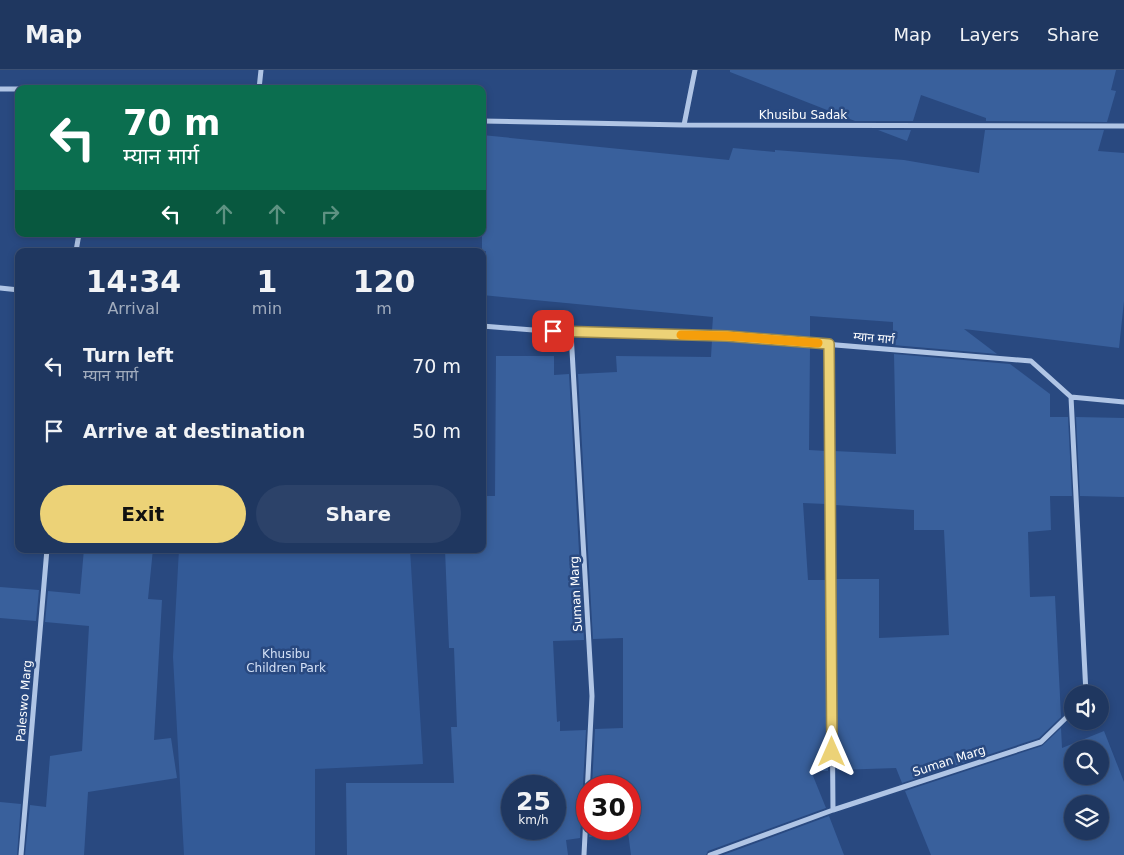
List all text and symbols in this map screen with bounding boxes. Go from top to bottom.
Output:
text: Map [25,21,82,49]
text: Map [893,24,931,45]
text: Layers [959,24,1019,45]
text: Share [1047,24,1099,45]
text: 70 m [123,103,220,143]
icon: left [40,105,105,170]
street label: Khusibu Sadak [759,108,847,122]
text: म्यान मार्ग [123,144,199,169]
icon: left [157,200,185,228]
icon: ahead [210,200,238,228]
icon: ahead [263,200,291,228]
icon: right [316,200,344,228]
text: 14:34 [86,264,181,299]
text: 1 [256,264,277,299]
text: 120 [353,264,415,299]
text: Arrival [107,299,159,318]
text: min [252,299,282,318]
text: m [376,299,392,318]
pin [532,310,574,352]
icon: arrive [539,317,567,345]
street label: म्यान मार्ग [853,329,896,347]
text: Turn left [83,344,174,366]
icon: left [40,352,68,380]
text: 70 m [412,355,461,377]
text: म्यान मार्ग [83,366,138,385]
icon: arrive [40,417,68,445]
text: Arrive at destination [83,420,305,442]
text: 50 m [412,420,461,442]
button: Exit [40,485,246,543]
button: Share [256,485,461,543]
street label: Suman Marg [567,556,585,632]
park label: Khusibu Children Park [246,647,326,675]
street label: Paleswo Marg [13,660,35,742]
map controls [1064,685,1109,840]
button: sound [1064,685,1109,730]
position arrow [805,725,857,777]
button: search [1064,740,1109,785]
street label: Suman Marg [911,743,987,779]
speed limit sign: 30 [576,775,641,840]
text: 25 [516,787,551,816]
button: layers [1064,795,1109,840]
text: km/h [518,813,549,827]

